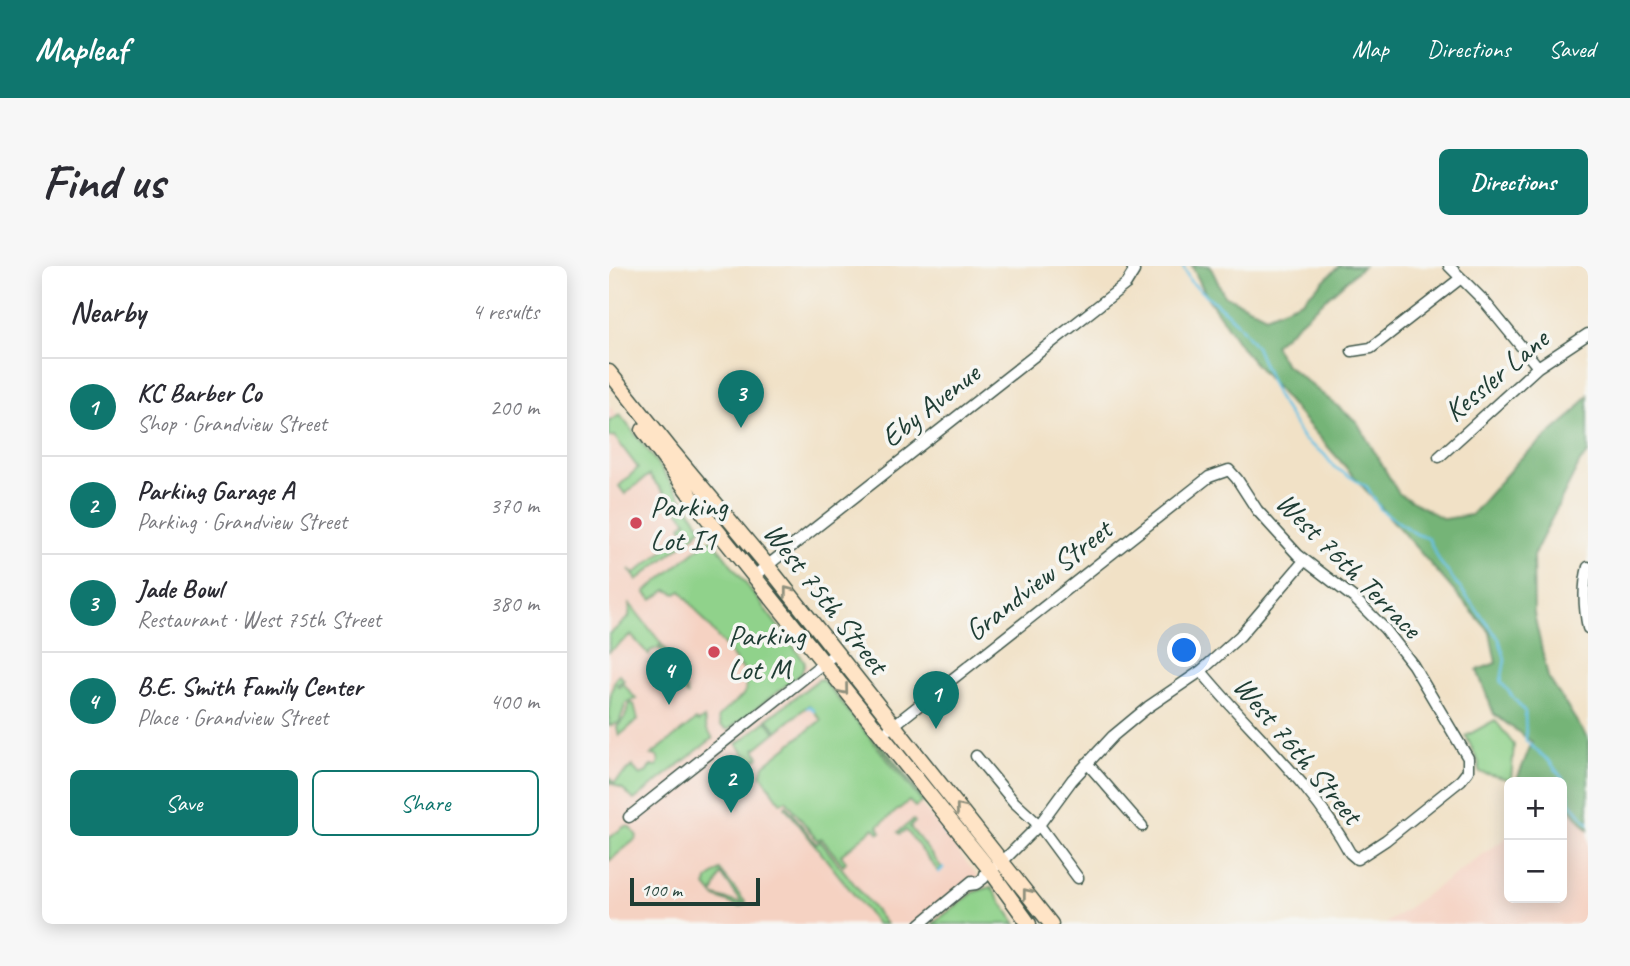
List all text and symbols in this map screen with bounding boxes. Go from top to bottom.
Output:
text: Mapleaf [35,28,127,70]
text: Map [1352,34,1389,64]
text: Directions [1427,34,1510,64]
text: Saved [1548,34,1595,64]
button: Directions [1439,149,1588,215]
text: Find us [42,151,164,213]
text: Nearby [70,293,146,331]
text: 4 results [472,297,539,326]
street label: Kessler Lane [1436,319,1558,430]
street label: Eby Avenue [873,353,989,456]
pin: 3 [718,370,764,428]
text: KC Barber Co [137,376,261,409]
text: 1 [88,393,98,422]
text: 200 m [490,393,539,422]
text: Shop · Grandview Street [137,409,327,438]
text: Parking Garage A [137,474,294,507]
street label: West 76th Terrace [1268,484,1432,648]
place label: Parking Lot I1 [650,487,729,559]
text: 2 [88,491,98,520]
text: 370 m [490,491,539,520]
text: Parking · Grandview Street [137,507,347,536]
street label: Grandview Street [957,509,1122,649]
marker: Parking Lot I1 [628,515,644,531]
street label: West 75th Street [755,515,899,684]
text: Jade Bowl [137,572,223,605]
one-way arrow [784,586,797,599]
text: 3 [88,589,98,618]
text: 380 m [490,589,539,618]
text: Restaurant · West 75th Street [137,605,381,634]
place label: Parking Lot M [728,616,807,688]
your location [1167,633,1201,667]
marker: Parking Lot M [706,644,722,660]
pin: 4 [646,647,692,705]
street label: West 76th Street [1225,668,1373,834]
text: B.E. Smith Family Center [137,670,362,703]
pin: 1 [913,671,959,729]
one-way arrow [836,683,849,695]
text: 4 [88,687,98,716]
text: 400 m [490,687,539,716]
text: Place · Grandview Street [137,703,328,732]
pin: 2 [708,755,754,813]
button: Save [70,770,298,836]
button: Share [312,770,539,836]
map controls [1504,777,1567,903]
button: + [1504,777,1567,840]
one-way arrow [955,803,968,815]
button: − [1504,840,1567,903]
scale bar [630,875,759,907]
text: 100 m [641,878,682,902]
one-way arrow [1023,888,1035,901]

